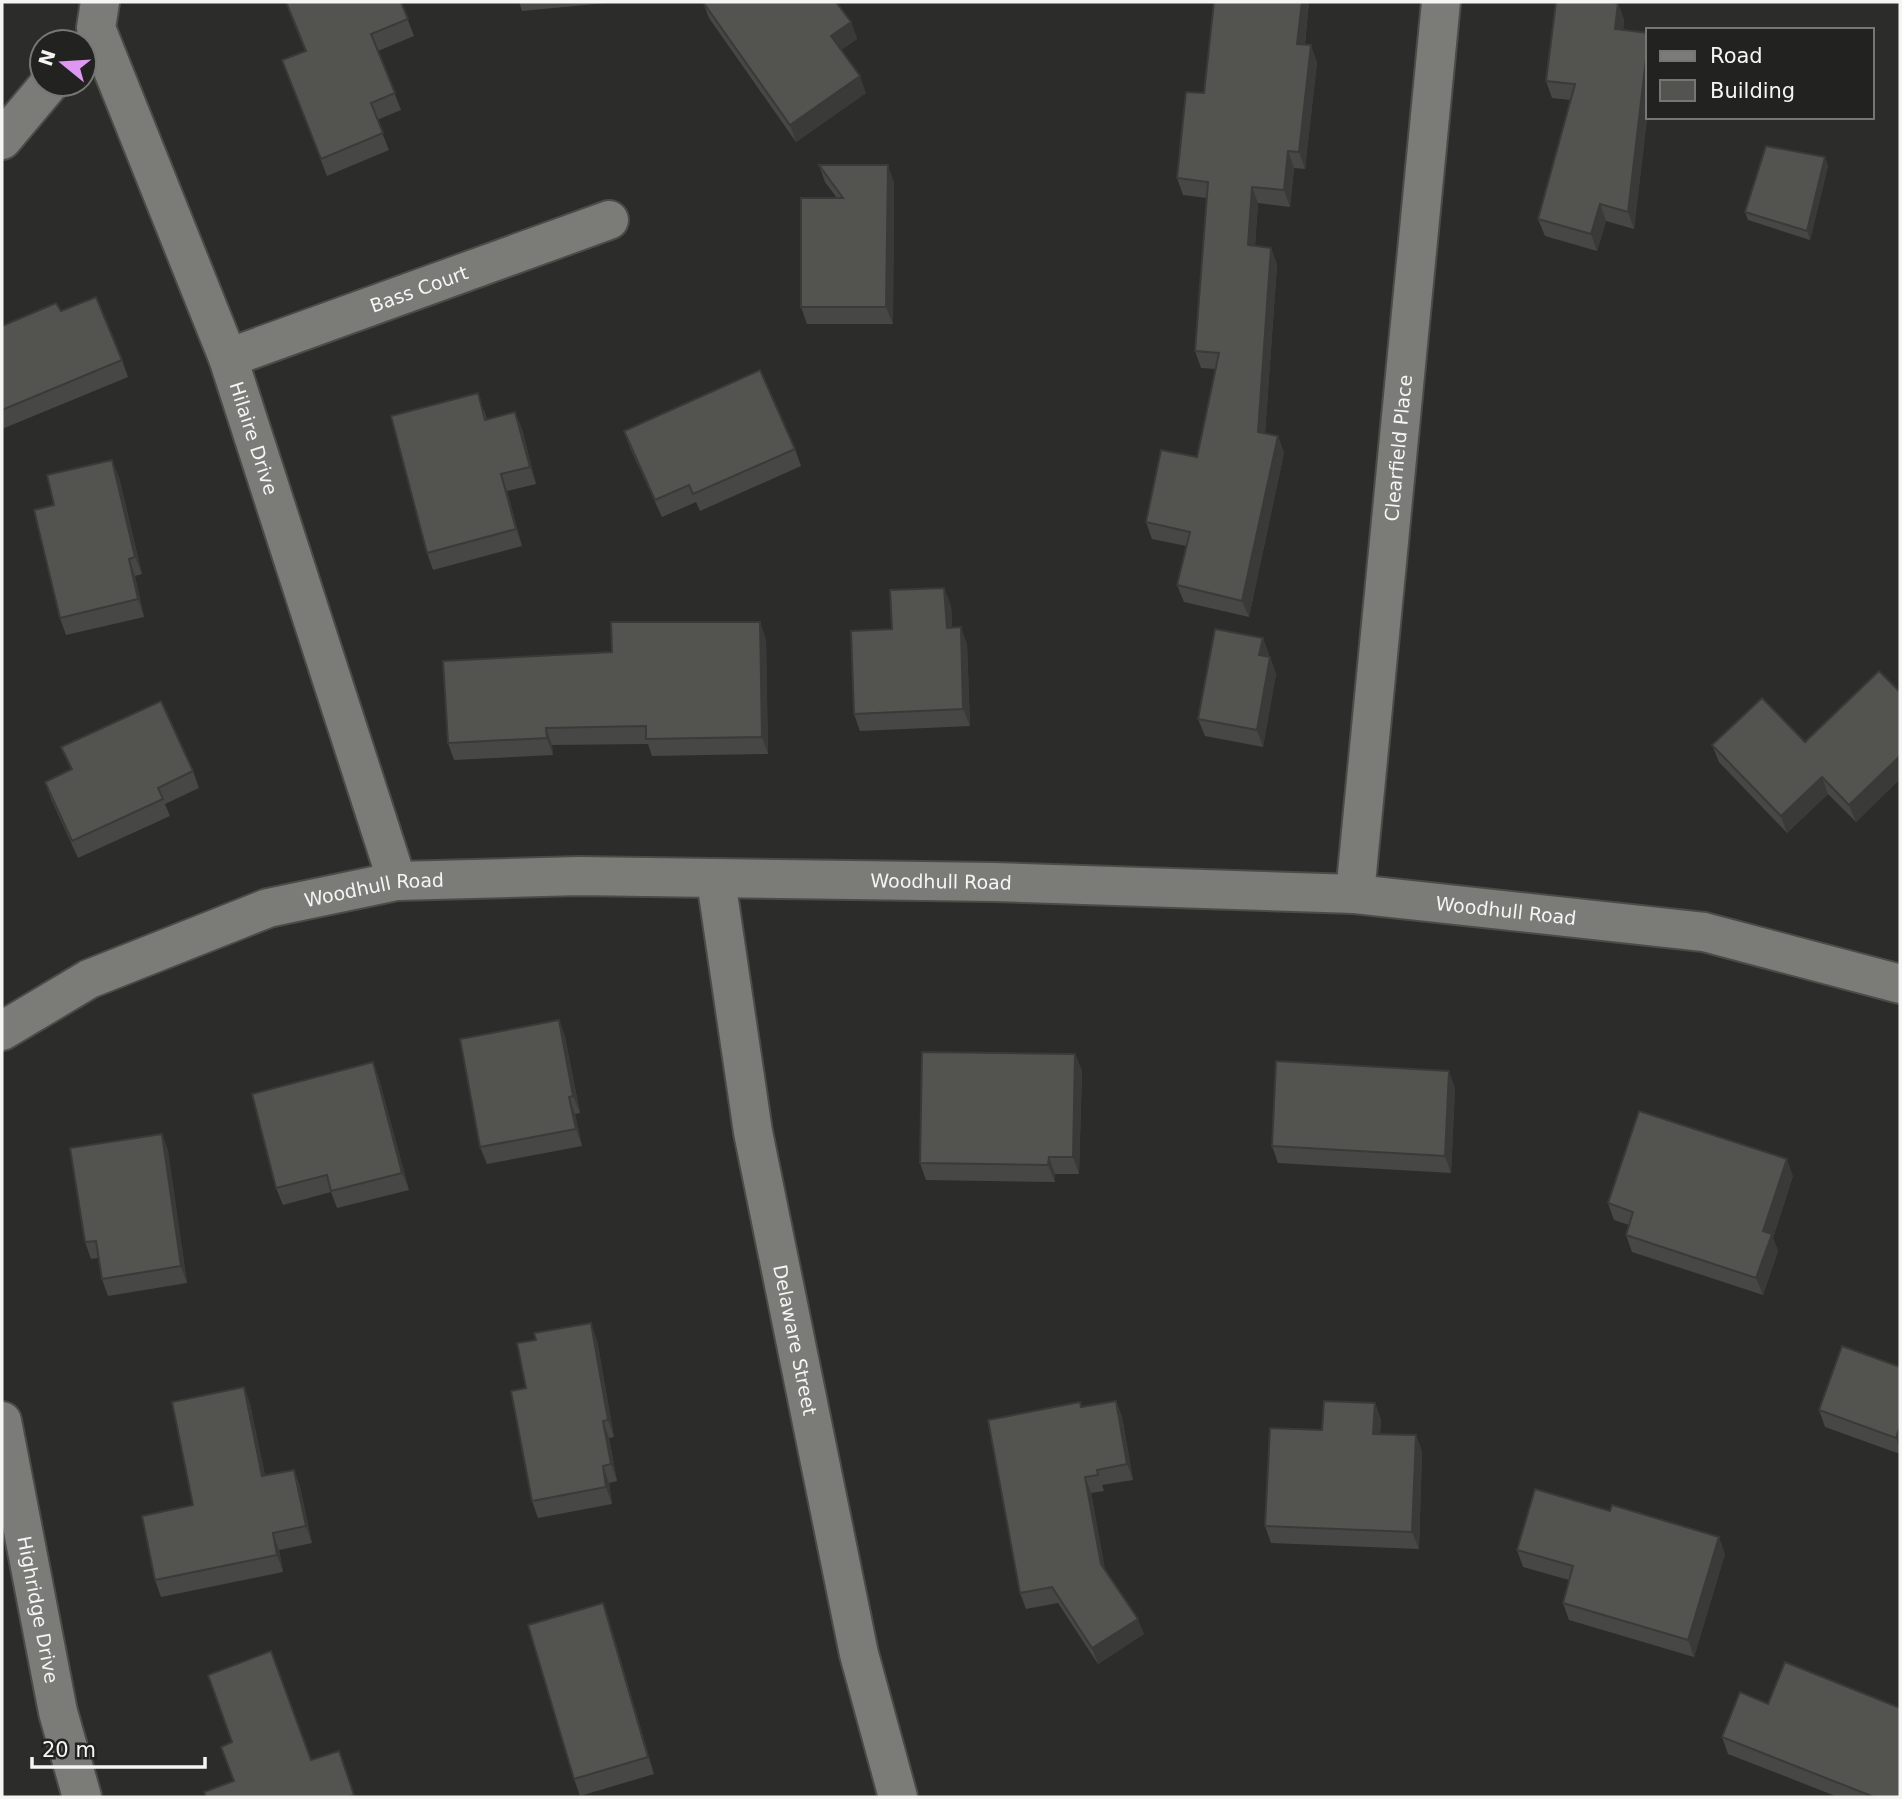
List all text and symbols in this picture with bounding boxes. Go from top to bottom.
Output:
north arrow [28,28,98,98]
legend [1646,28,1874,119]
text: Road [1710,44,1763,68]
text: N [34,47,60,69]
text: Building [1710,79,1795,103]
street label: Bass Court [367,261,471,317]
street label: Clearfield Place [1380,374,1416,522]
street label: Hilaire Drive [225,379,282,498]
street label: Woodhull Road [302,869,444,911]
street label: Woodhull Road [870,869,1012,894]
street label: Woodhull Road [1435,892,1578,929]
street label: Delaware Street [769,1263,821,1417]
street label: Highridge Drive [13,1534,63,1685]
scale bar [32,1726,205,1770]
text: 20 m [42,1738,96,1762]

